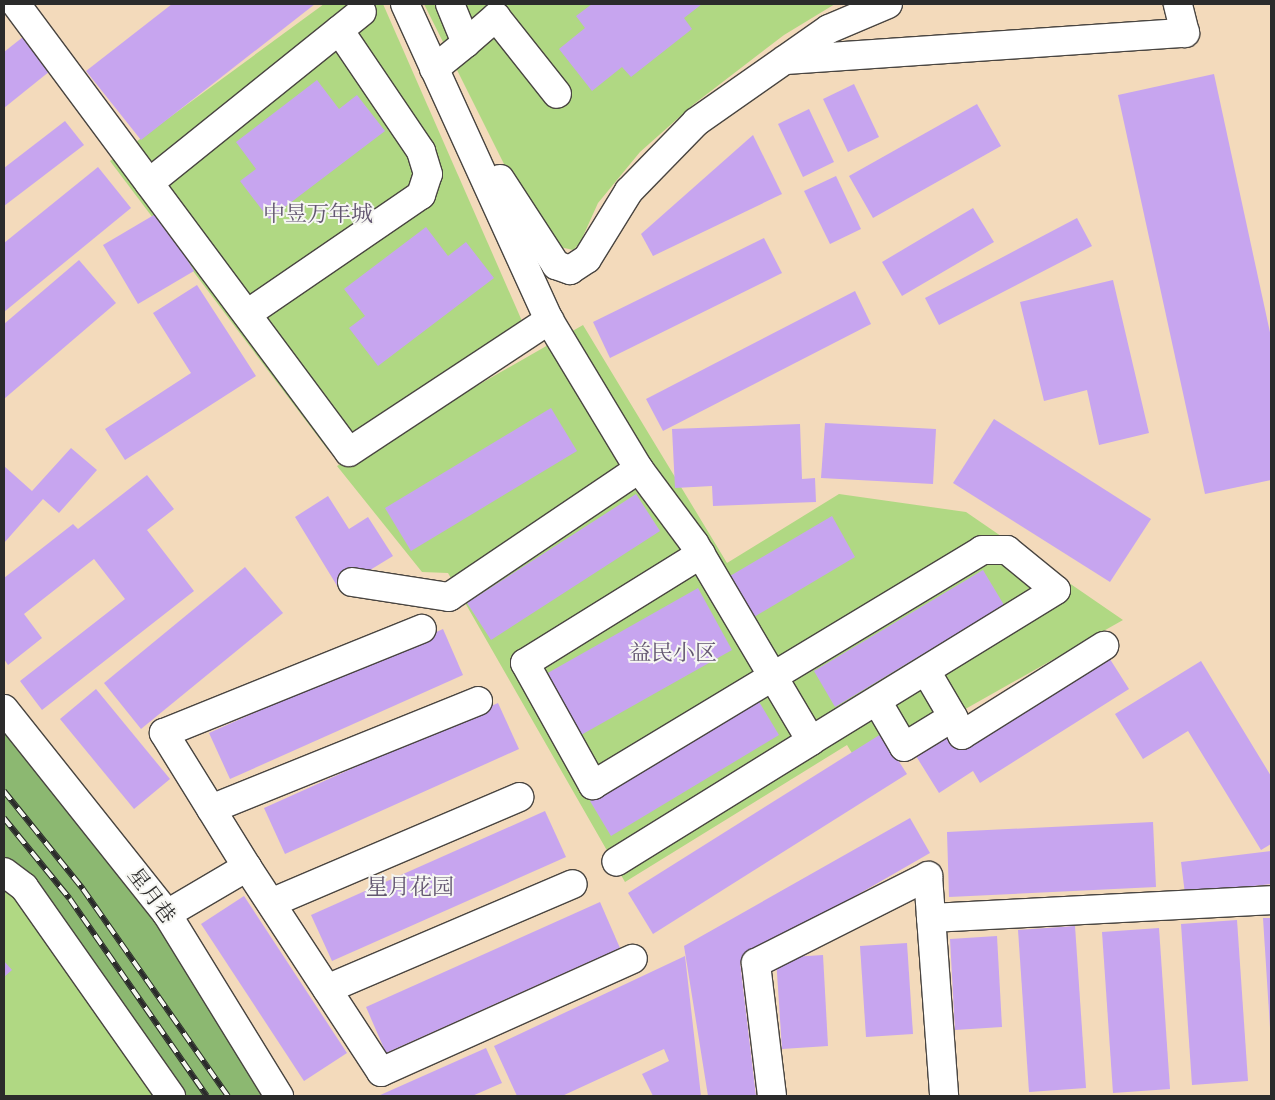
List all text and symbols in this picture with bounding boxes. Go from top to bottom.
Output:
district label: 中昱万年城 [263,202,373,228]
district label: 益民小区 [629,641,717,667]
street label: 星月巷 [122,863,180,929]
district label: 星月花园 [366,875,454,901]

